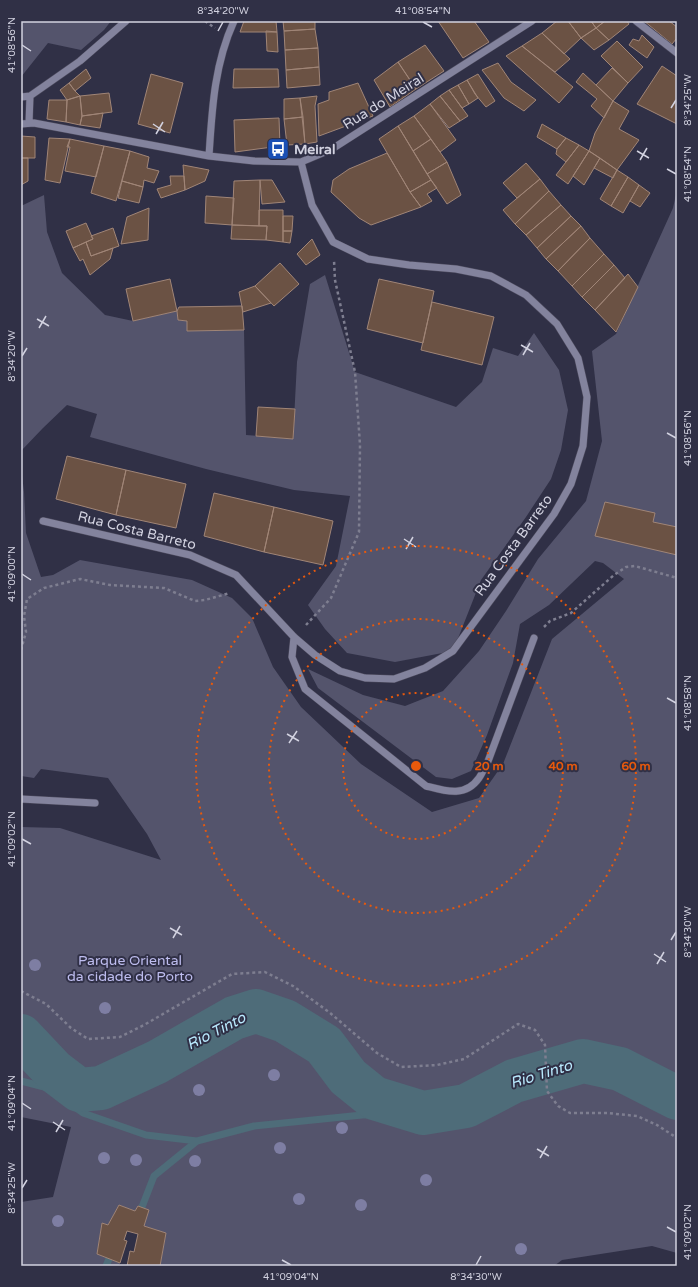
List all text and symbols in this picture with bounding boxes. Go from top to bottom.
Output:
text: 8°34'20"W [197,5,249,17]
text: 41°08'54"N [395,5,451,17]
text: 41°08'56"N [6,17,18,73]
street label: Rua do Meiral [340,70,427,133]
text: 8°34'25"W [682,74,694,126]
bus stop icon: Meiral [265,136,291,162]
place label: Meiral [294,141,335,158]
text: 41°08'54"N [682,146,694,202]
text: 8°34'20"W [6,330,18,382]
text: 41°08'56"N [682,410,694,466]
street label: Rua Costa Barreto [471,491,556,599]
street label: Rua Costa Barreto [76,508,198,553]
text: 41°09'00"N [6,546,18,602]
text: 41°08'58"N [682,675,694,731]
centre of rings [409,759,423,773]
text: 20 m [474,759,504,773]
text: 40 m [548,759,578,773]
text: 60 m [621,759,651,773]
text: 41°09'02"N [6,811,18,867]
text: 8°34'30"W [682,906,694,958]
park label: Parque Oriental da cidade do Porto [67,952,193,985]
water label: Rio Tinto [183,1008,249,1054]
water label: Rio Tinto [508,1056,575,1092]
text: 41°09'04"N [6,1075,18,1131]
text: 8°34'25"W [6,1162,18,1214]
text: 41°09'02"N [682,1204,694,1260]
text: 41°09'04"N [263,1271,319,1283]
text: 8°34'30"W [450,1271,502,1283]

